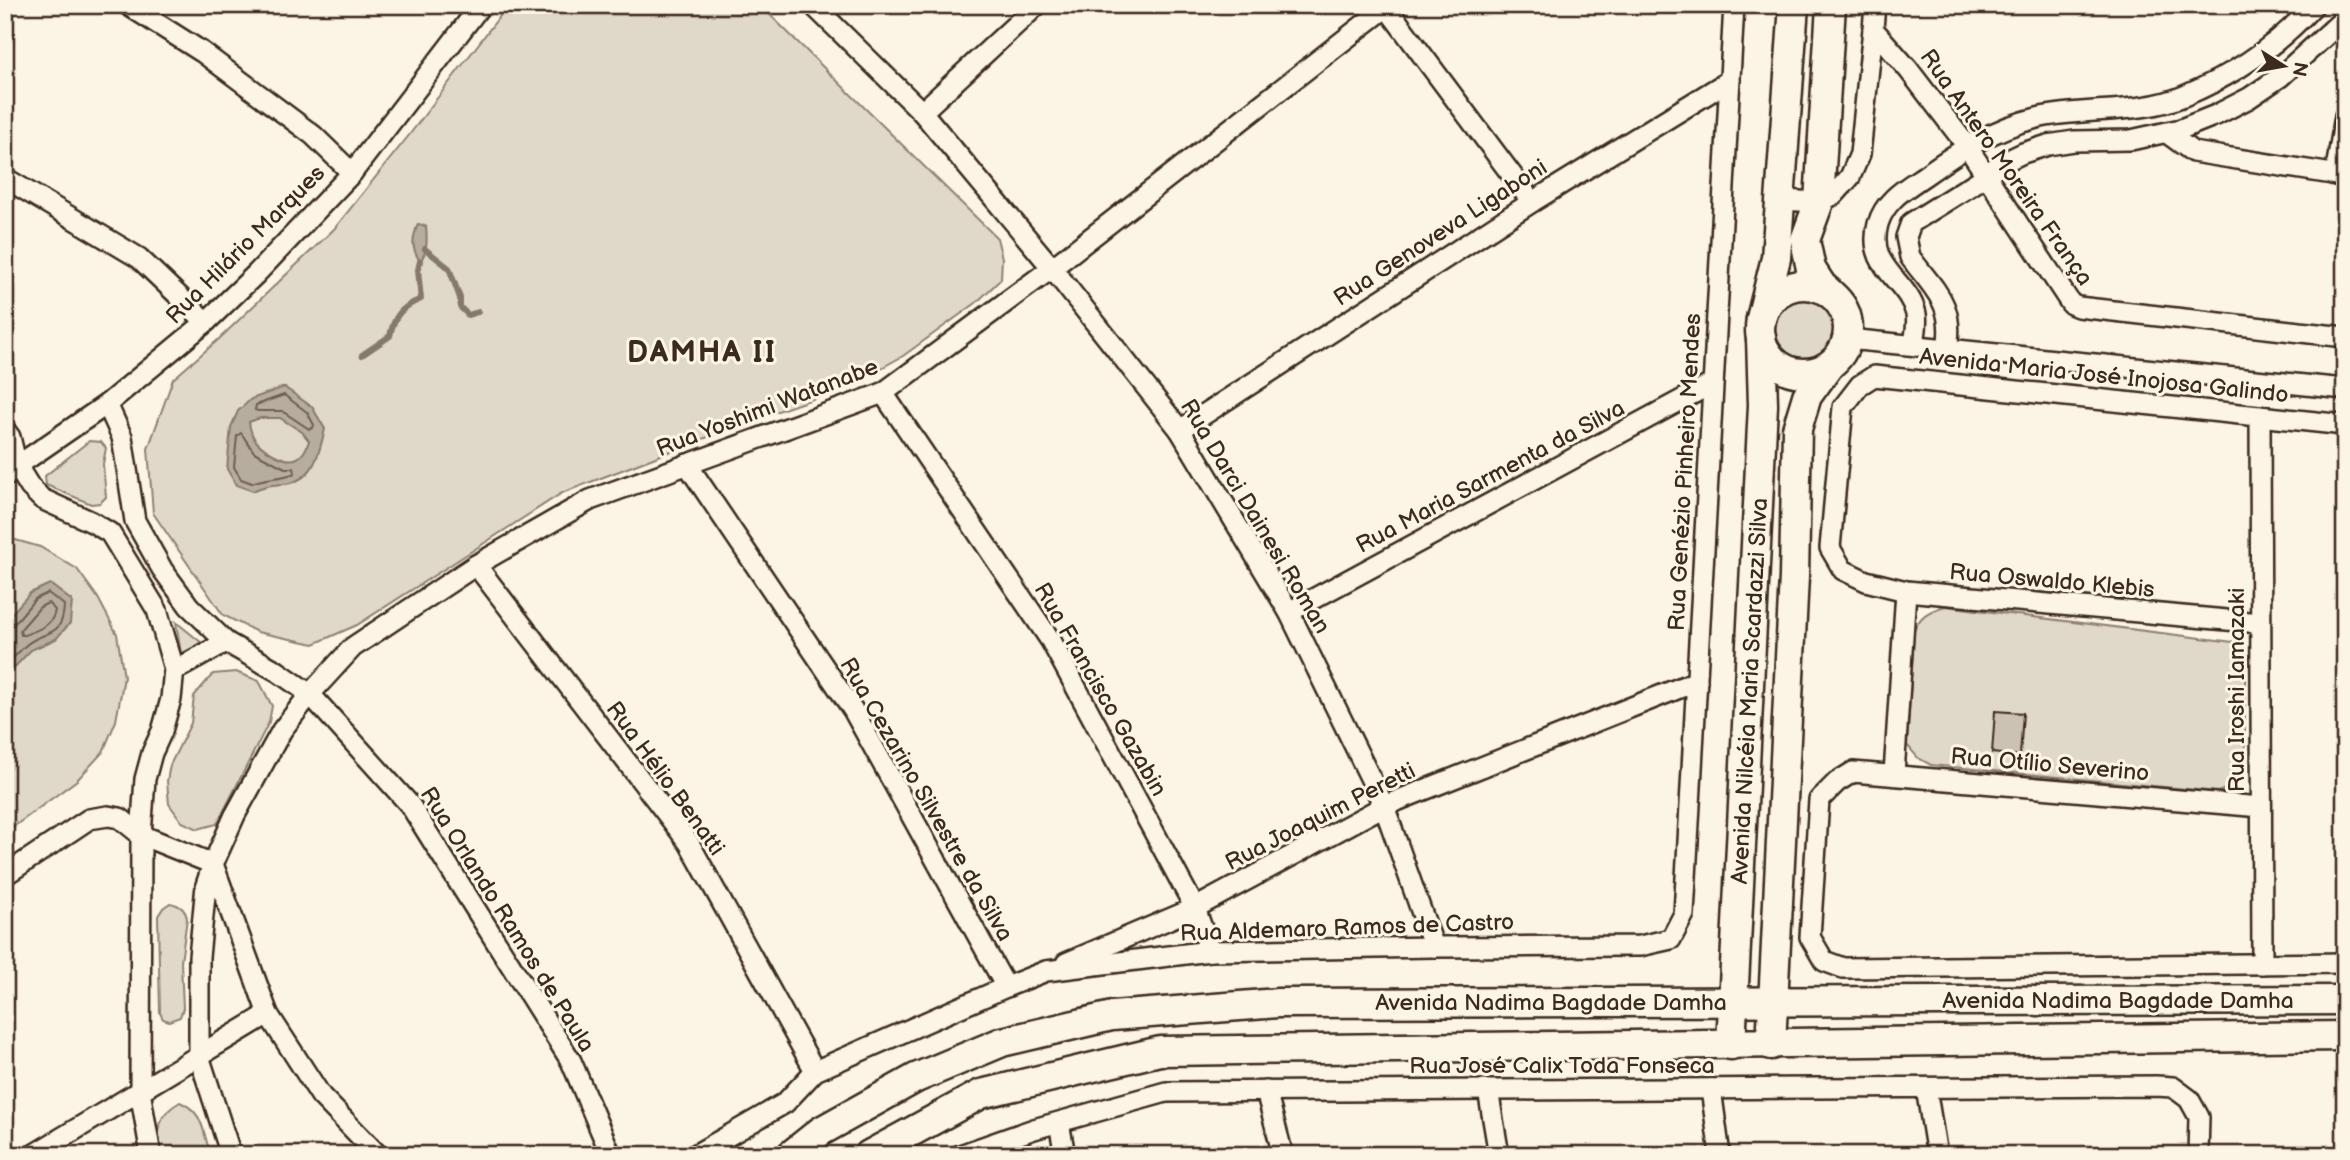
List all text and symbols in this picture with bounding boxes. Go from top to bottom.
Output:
north arrow [2248,32,2318,102]
street label: Rua Antero Moreira França [1914,44,2099,291]
text: N [2287,60,2312,78]
street label: Rua Genoveva Ligaboni [1329,153,1553,312]
street label: Rua Hilário Marques [160,159,331,330]
street label: Rua Genézio Pinheiro Mendes [1663,312,1707,632]
district label: DAMHA II [627,335,777,371]
street label: Avenida Maria José Inojosa Galindo [1918,343,2290,409]
street label: Rua Yoshimi Watanabe [653,353,882,463]
street label: Rua Darci Dainesi Roman [1174,394,1336,639]
street label: Rua Maria Sarmenta da Silva [1351,394,1630,560]
street label: Avenida Nilcéia Maria Scardazzi Silva [1726,497,1774,885]
street label: Rua Oswaldo Klebis [1948,558,2156,604]
street label: Rua Francisco Gazabin [1028,578,1173,801]
street label: Rua Iroshi Iamazaki [2223,588,2251,792]
street label: Rua Cezarino Silvestre da Silva [833,653,1019,946]
street label: Rua Hélio Benatti [600,696,731,861]
street label: Rua Otílio Severino [1949,742,2150,788]
street label: Rua Joaquim Peretti [1221,757,1420,877]
street label: Rua Orlando Ramos de Paula [414,782,600,1057]
street label: Rua Aldemaro Ramos de Castro [1180,908,1515,948]
street label: Avenida Nadima Bagdade Damha [1942,987,2294,1015]
street label: Avenida Nadima Bagdade Damha [1375,989,1727,1017]
street label: Rua José Calix Toda Fonseca [1409,1052,1715,1080]

